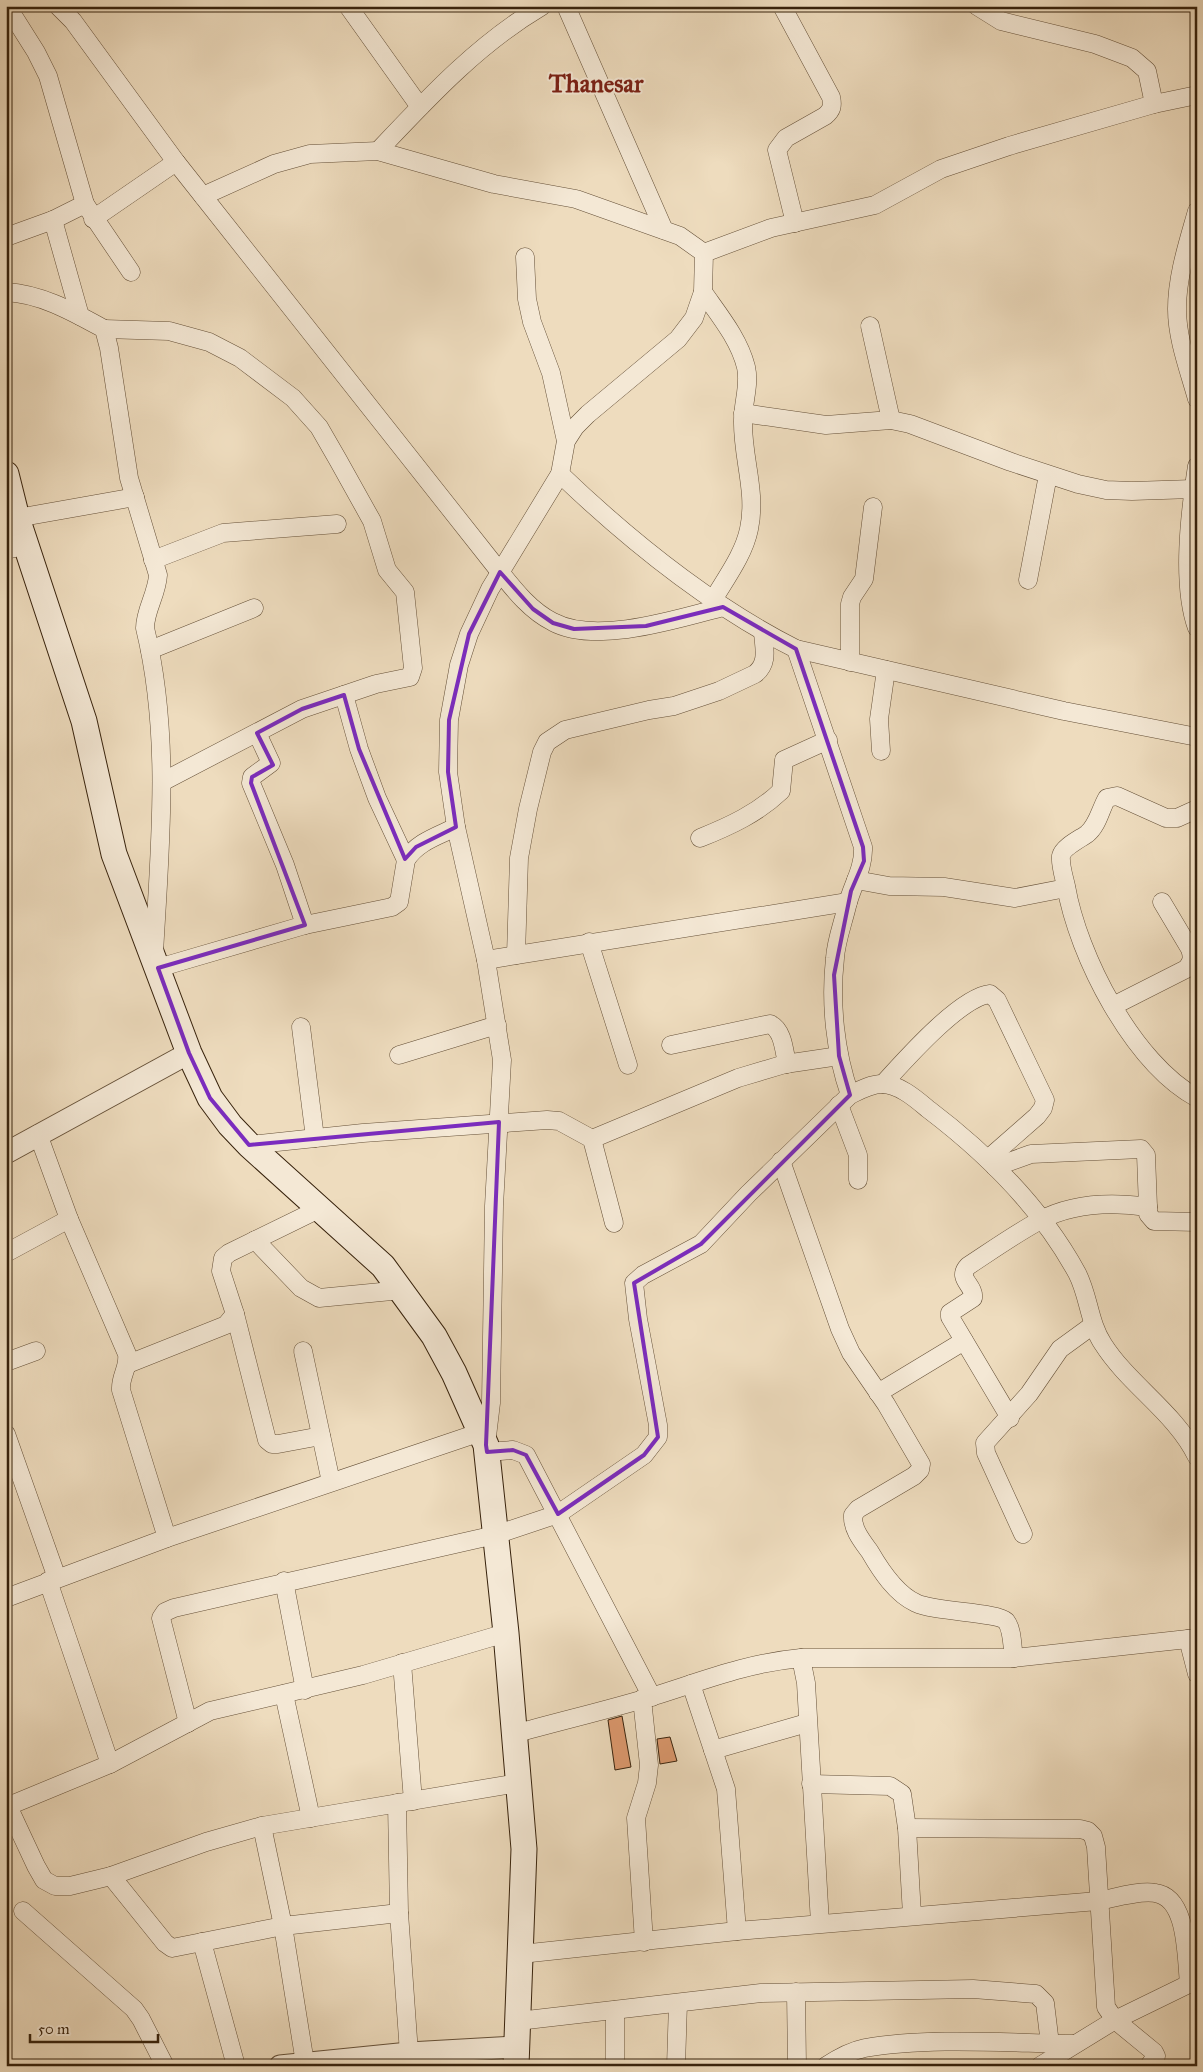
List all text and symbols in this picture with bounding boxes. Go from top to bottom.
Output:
district label: Thanesar [548,68,644,99]
scale bar [30,2012,158,2044]
text: 50 m [38,2020,70,2038]

